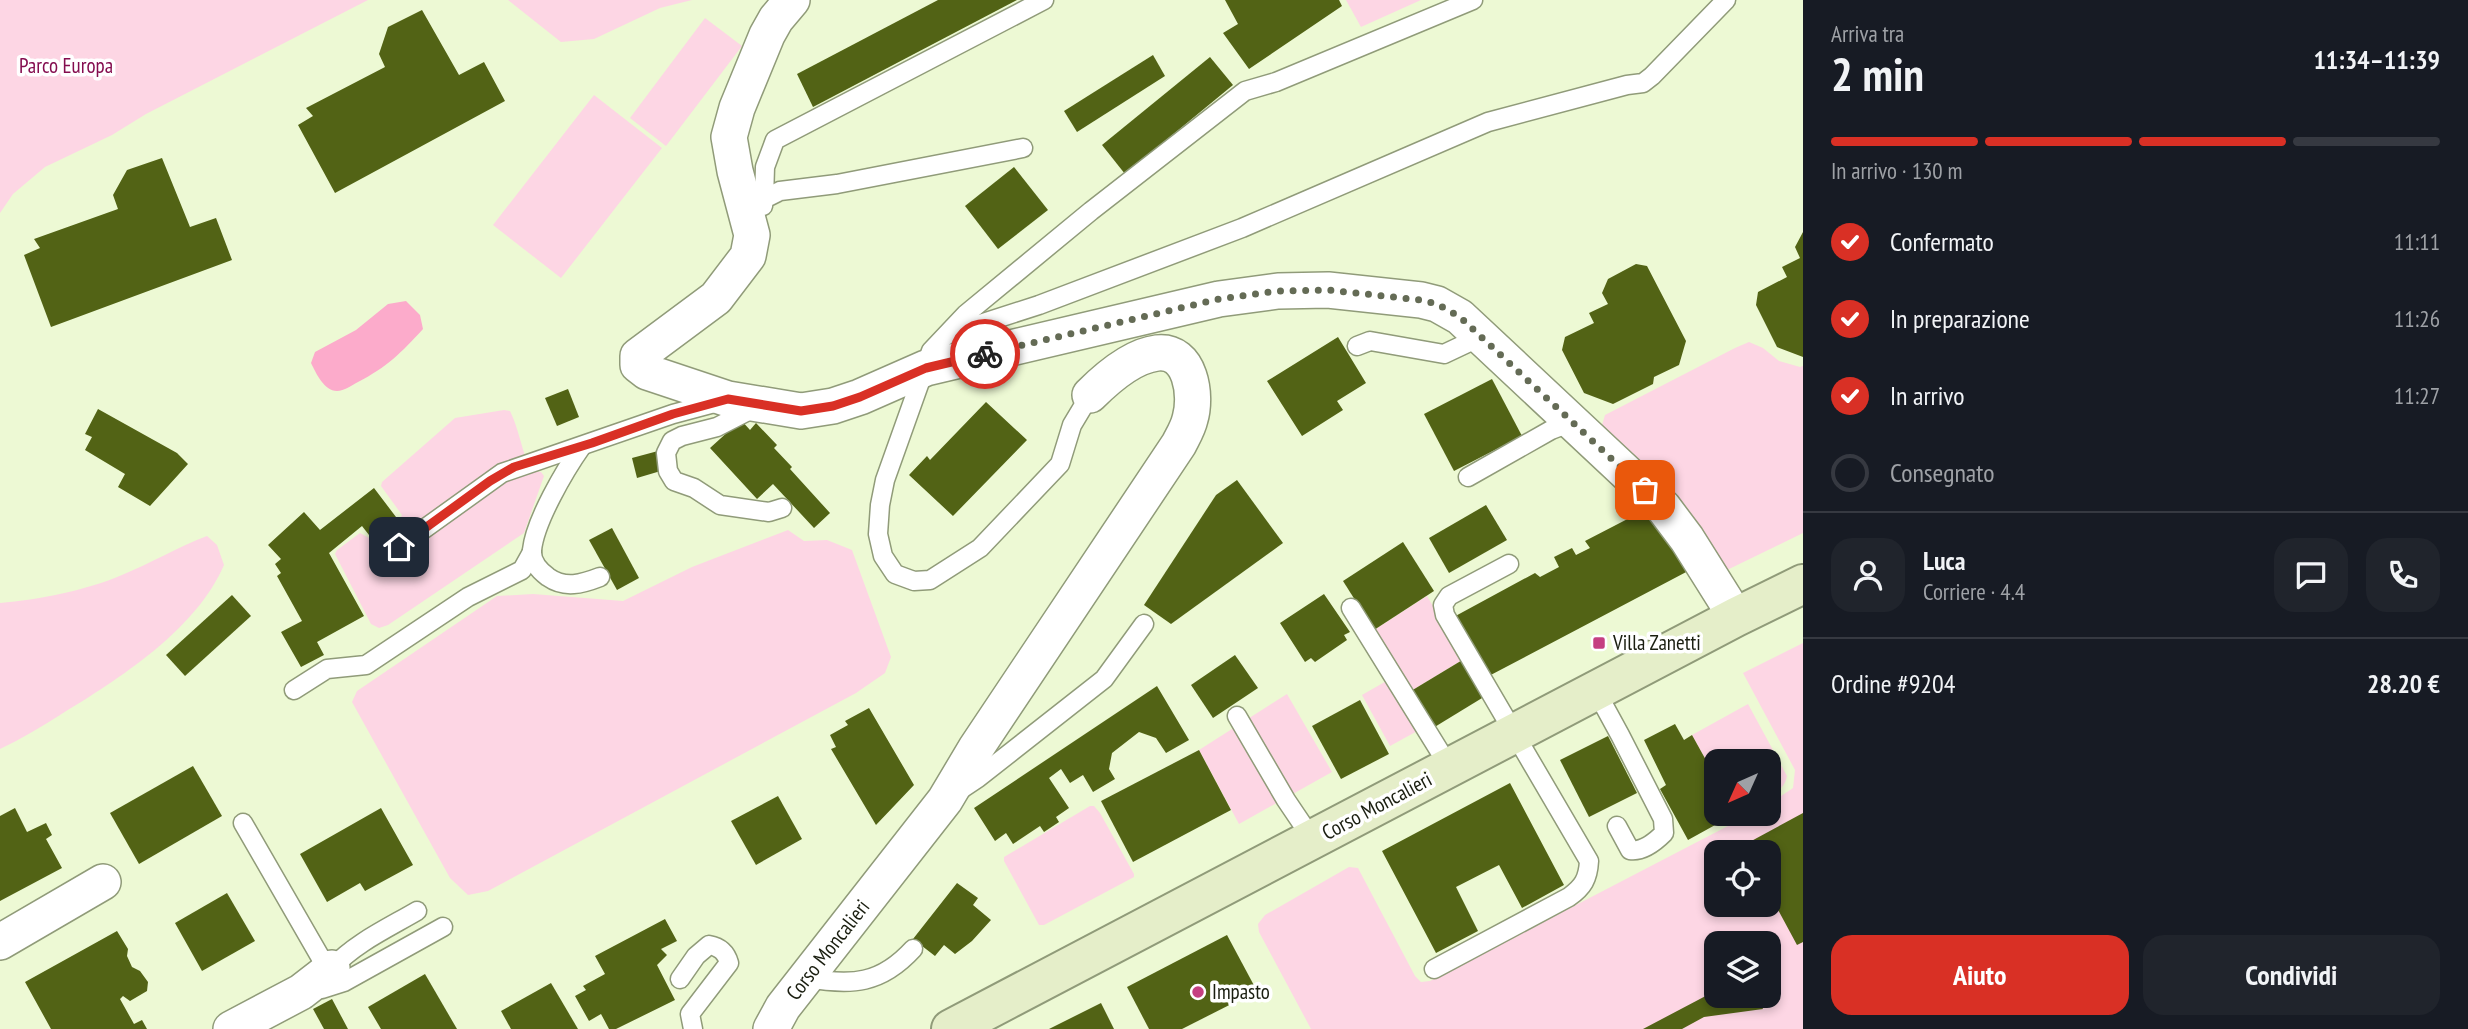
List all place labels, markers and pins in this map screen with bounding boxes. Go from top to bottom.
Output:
pin [1615,460,1675,520]
pin [369,517,429,577]
place label: Villa Zanetti [1612,629,1701,656]
marker: Villa Zanetti [1591,635,1607,651]
place label: Impasto [1212,978,1270,1005]
marker: Impasto [1190,984,1206,1000]

